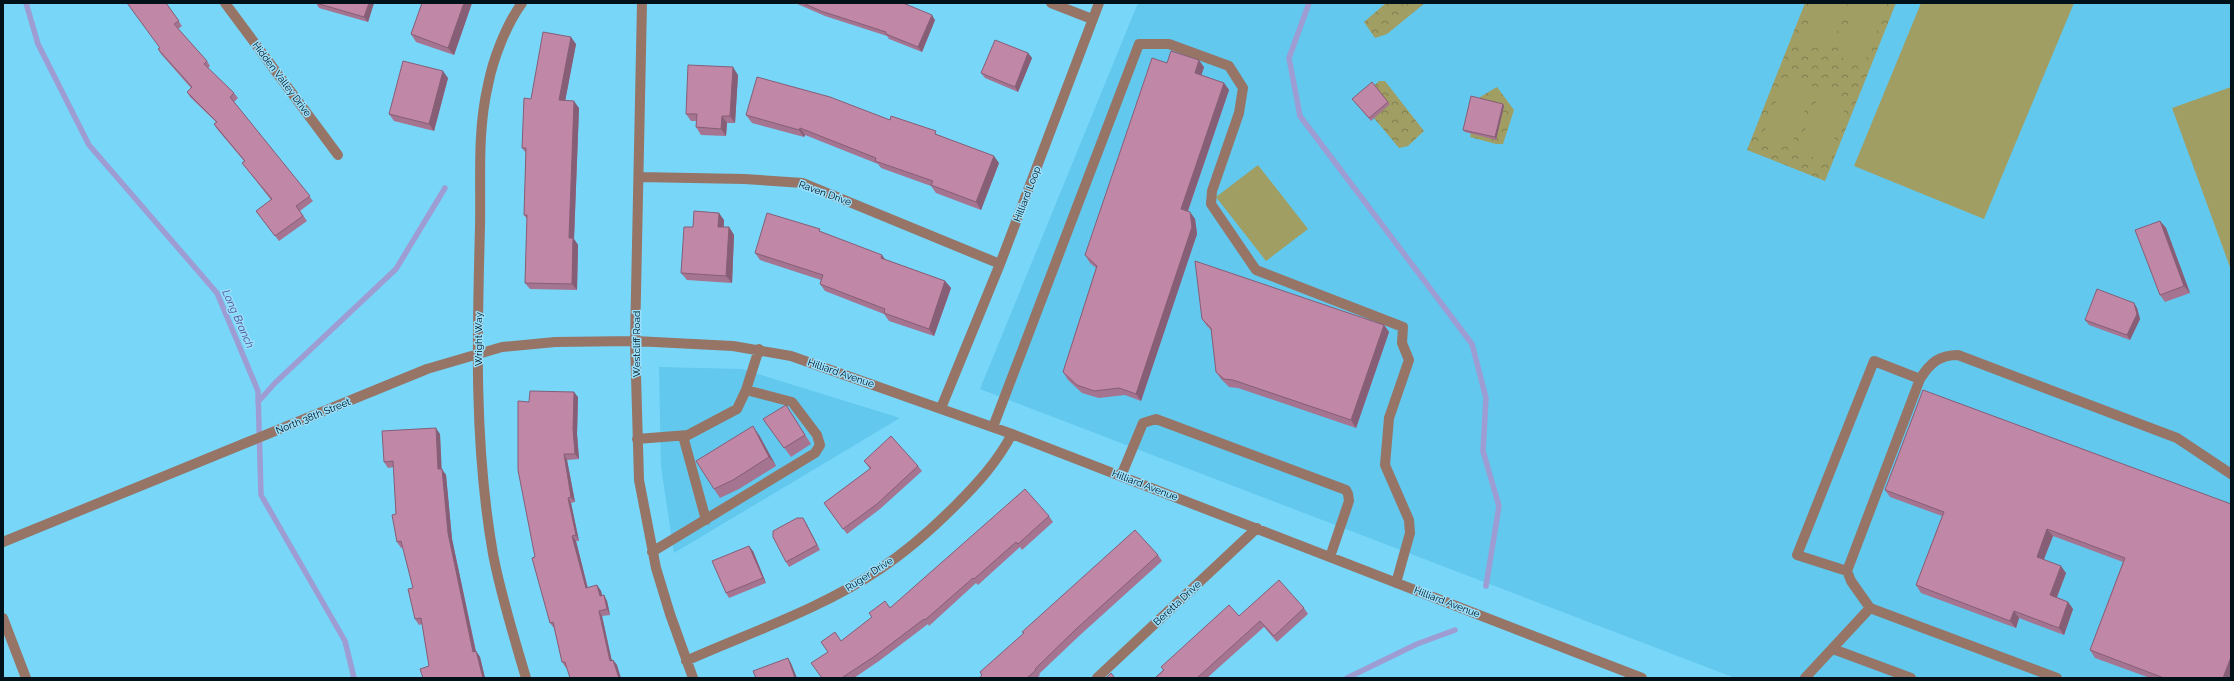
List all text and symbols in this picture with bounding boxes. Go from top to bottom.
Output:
street label: Hidden Valley Drive [250,40,314,118]
street label: Hilliard Loop [1011,165,1043,223]
street label: Raven Drive [797,178,853,208]
water label: Long Branch [219,288,257,350]
street label: Wright Way [473,311,484,366]
street label: Westcliff Road [631,311,642,377]
street label: Hilliard Avenue [806,356,876,390]
street label: North 38th Street [274,396,353,436]
street label: Hilliard Avenue [1111,467,1180,503]
street label: Ruger Drive [843,555,895,593]
street label: Beretta Drive [1151,578,1203,628]
street label: Hilliard Avenue [1413,584,1482,620]

